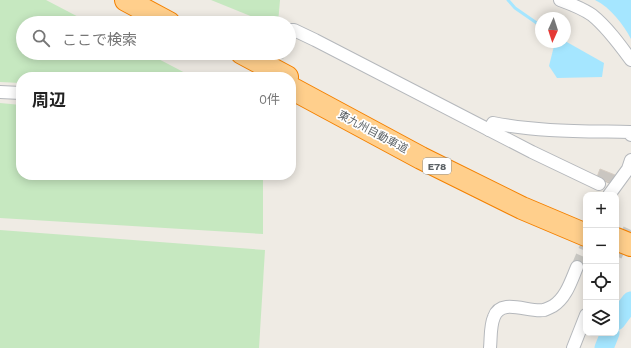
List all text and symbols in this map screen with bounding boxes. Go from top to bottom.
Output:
north arrow [535,12,571,48]
search box [16,16,296,60]
icon: search [30,27,52,49]
text: ここで検索 [62,31,137,49]
text: 周辺 [32,90,66,110]
text: 0件 [259,92,280,107]
street label: 東九州自動車道 [336,108,410,156]
road number: E78 [423,158,451,174]
map controls [583,192,619,336]
button: + [583,192,619,228]
button: − [583,228,619,264]
button: locate [583,264,619,300]
button: layers [583,300,619,336]

